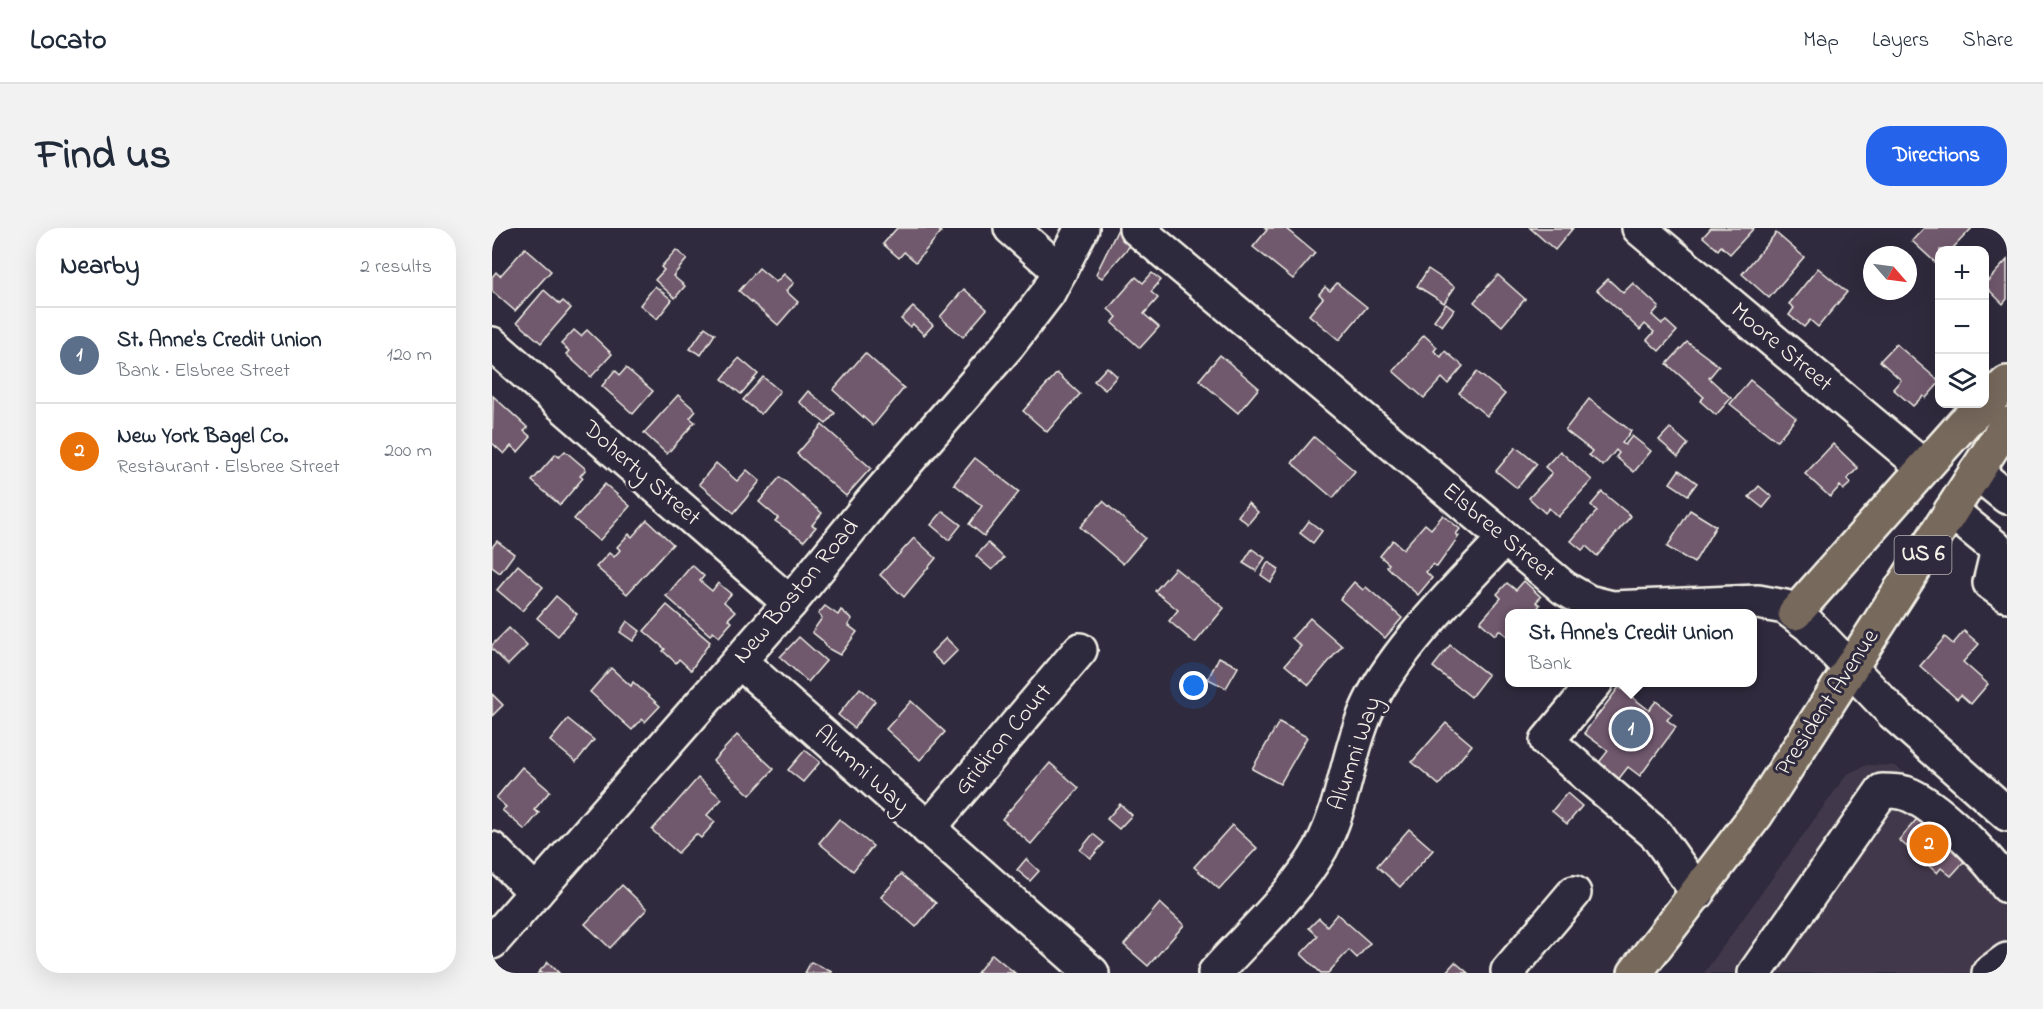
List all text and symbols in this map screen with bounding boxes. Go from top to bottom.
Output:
text: Locato [30,21,106,62]
text: Map [1803,26,1839,56]
text: Layers [1872,26,1929,56]
text: Share [1962,26,2013,56]
text: Find us [36,126,171,187]
button: Directions [1866,126,2007,186]
north arrow [1863,246,1917,300]
map controls [1935,246,1989,408]
button: + [1935,246,1989,300]
text: Nearby [60,248,139,286]
text: 2 results [360,253,432,282]
street label: Moore Street [1722,295,1840,401]
button: − [1935,300,1989,354]
text: St. Anne's Credit Union [117,325,322,357]
text: 1 [76,341,83,370]
text: 120 m [387,341,432,370]
button: layers [1935,354,1989,408]
text: Bank · Elsbree Street [117,357,290,386]
street label: Doherty Street [573,412,708,536]
text: New York Bagel Co. [117,421,288,453]
text: 2 [75,437,84,466]
text: 200 m [384,437,432,466]
text: Restaurant · Elsbree Street [117,453,340,482]
street label: Elsbree Street [1434,475,1562,591]
street label: New Boston Road [726,511,869,672]
road number: US 6 [1894,536,1952,574]
popup [1505,609,1757,687]
text: St. Anne's Credit Union [1529,618,1733,650]
street label: President Avenue [1767,622,1889,783]
text: Bank [1529,650,1572,679]
your location [1179,671,1208,700]
street label: Gridiron Court [947,676,1061,804]
street label: Alumni Way [1320,692,1393,816]
pin: 1 [1612,706,1650,752]
street label: Alumni Way [805,717,917,823]
pin: 2 [1910,822,1948,866]

